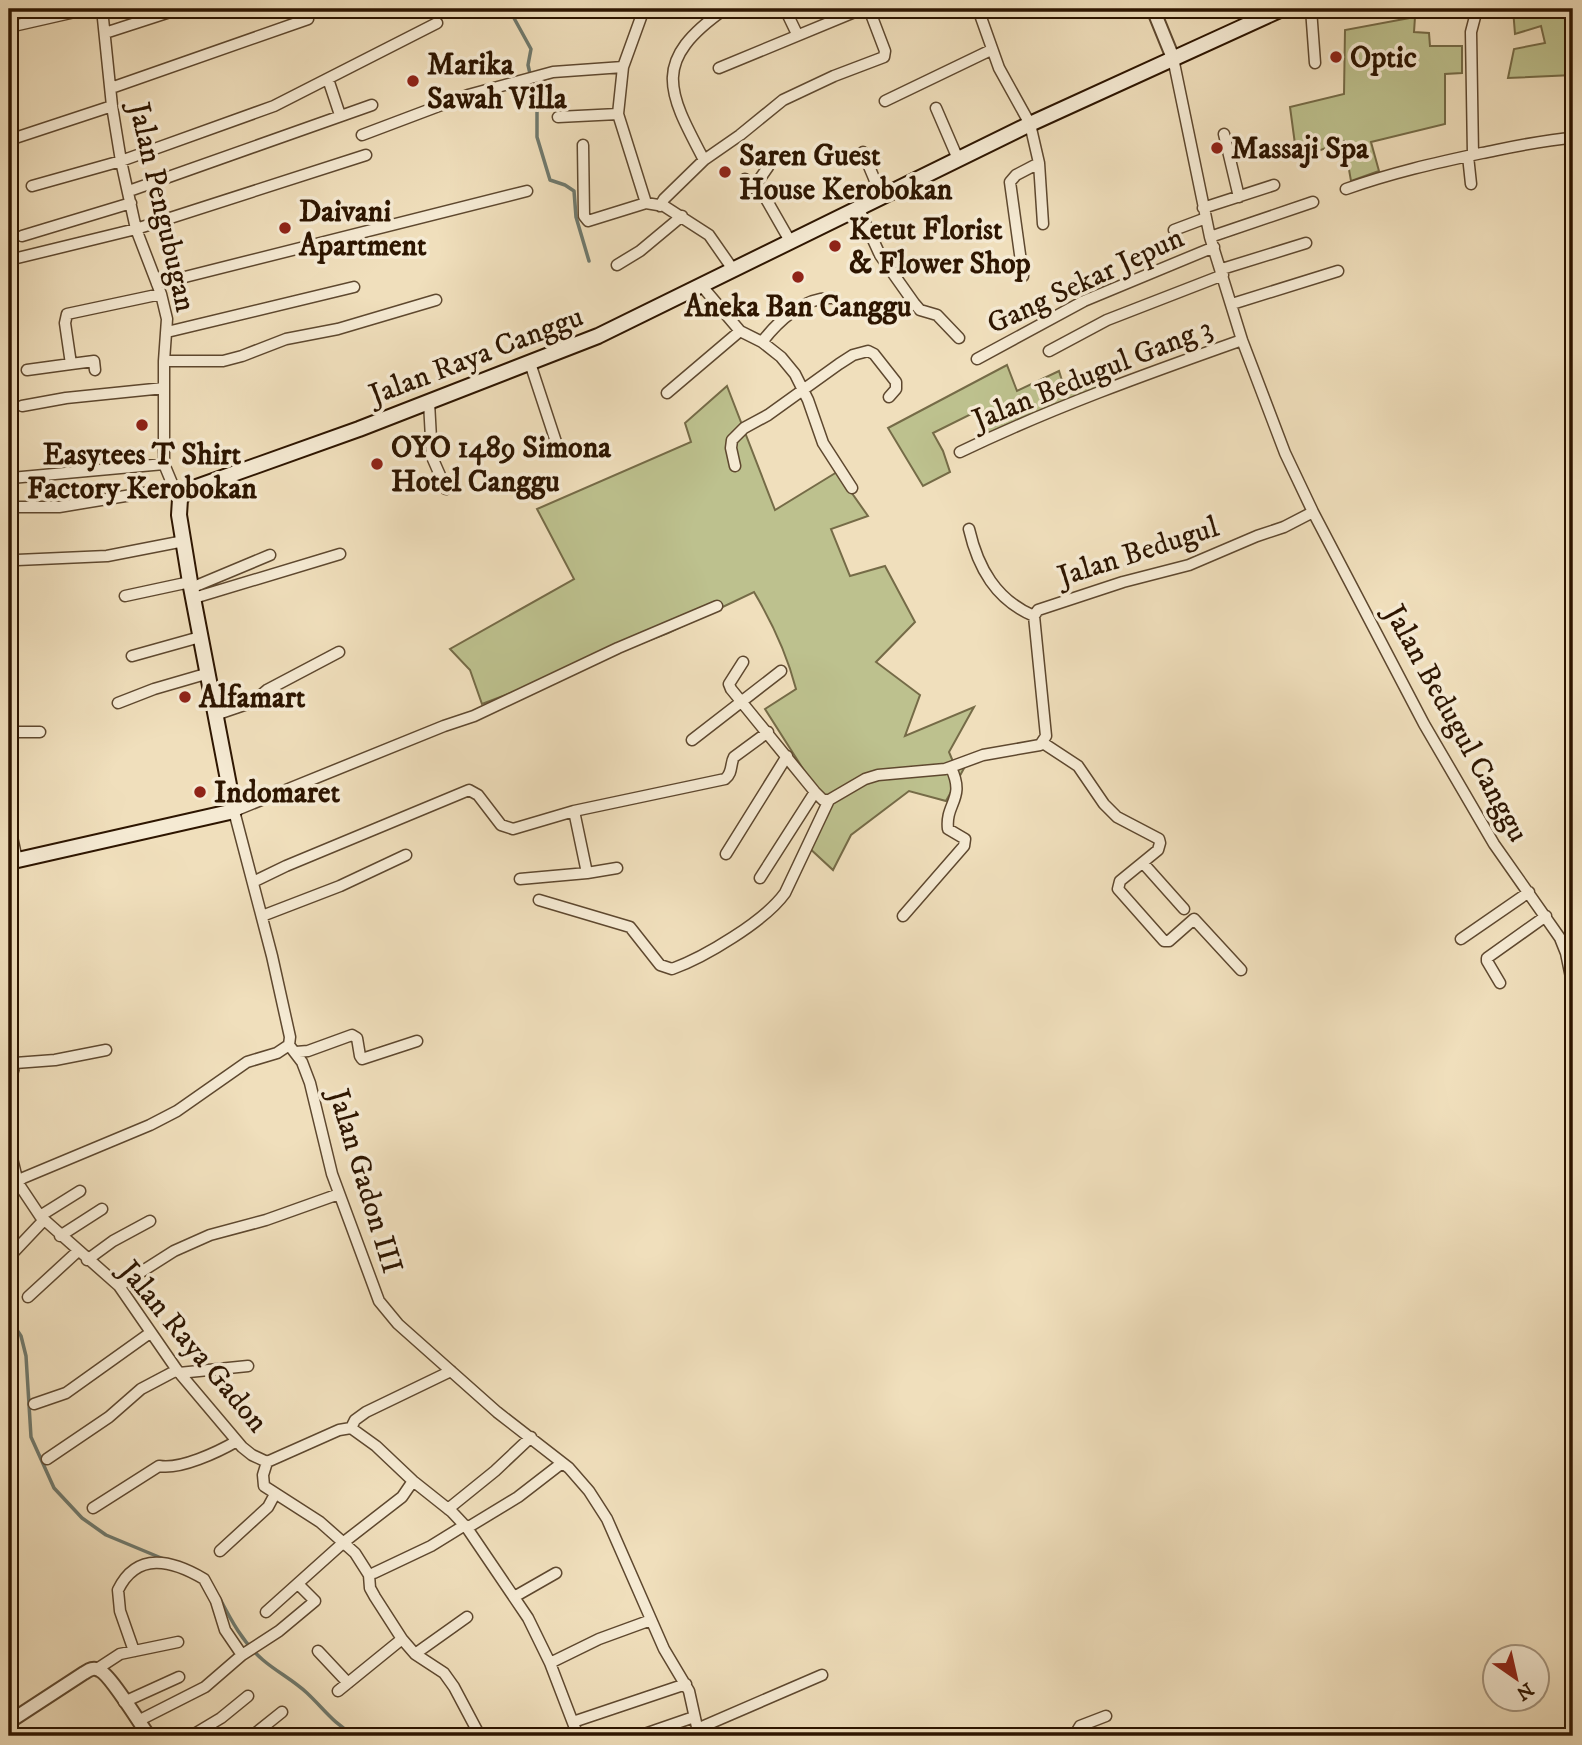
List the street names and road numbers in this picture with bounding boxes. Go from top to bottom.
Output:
street label: Jalan Pengubugan [119,96,204,316]
street label: Gang Sekar Jepun [981,219,1190,343]
street label: Jalan Raya Canggu [362,299,589,415]
street label: Jalan Bedugul Gang 3 [965,309,1218,440]
street label: Jalan Bedugul [1051,509,1224,597]
street label: Jalan Bedugul Canggu [1374,596,1536,849]
street label: Jalan Gadon III [318,1082,410,1278]
street label: Jalan Raya Gadon [108,1251,276,1441]

